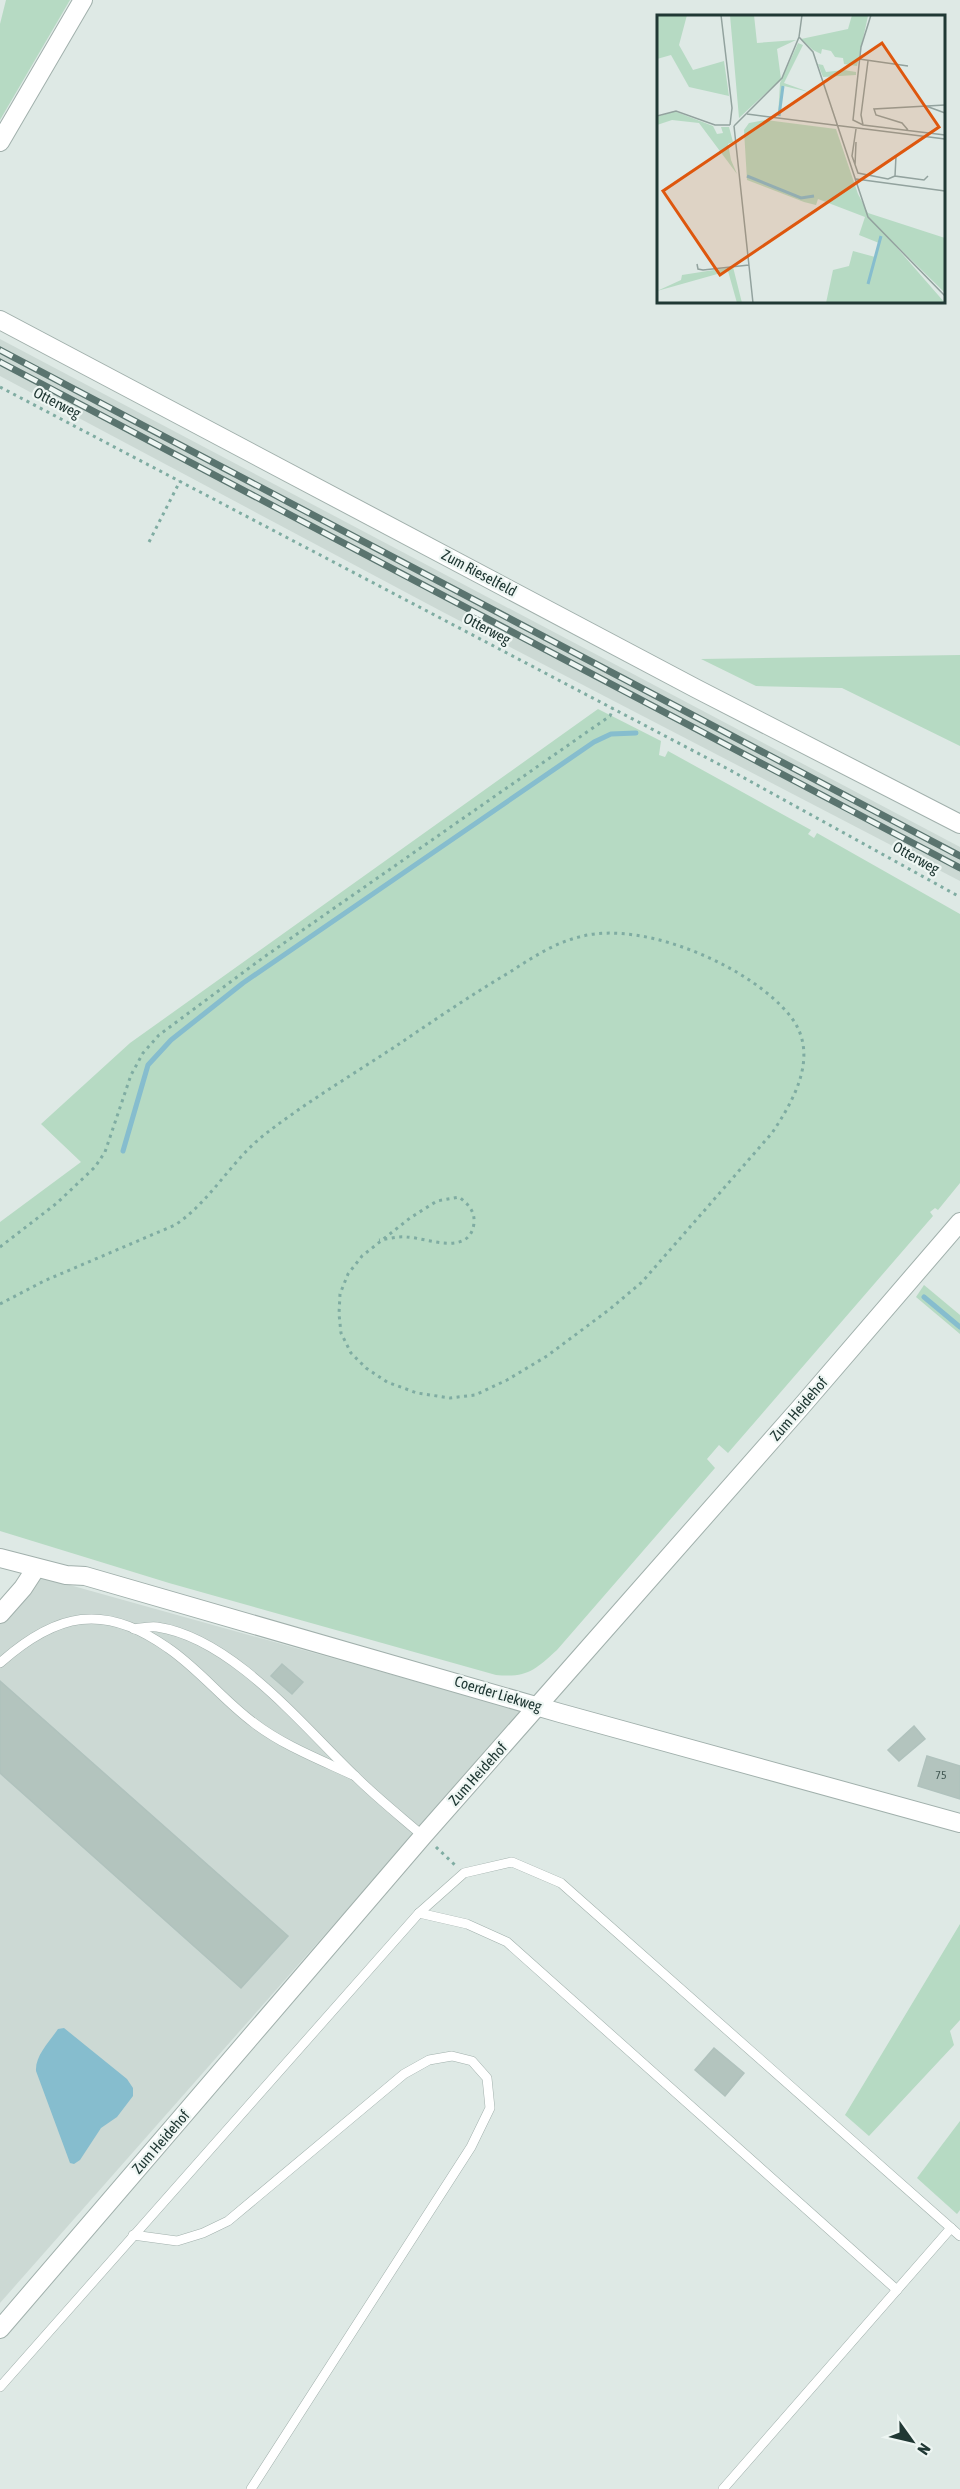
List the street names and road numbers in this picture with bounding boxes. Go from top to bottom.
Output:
street label: Otterweg [31,384,84,422]
street label: Zum Rieselfeld [439,546,520,599]
street label: Otterweg [461,609,514,648]
street label: Otterweg [890,838,943,878]
street label: Zum Heidehof [767,1374,831,1444]
street label: Coerder Liekweg [453,1672,544,1715]
street label: Zum Heidehof [445,1739,510,1808]
street label: Zum Heidehof [129,2107,193,2177]

